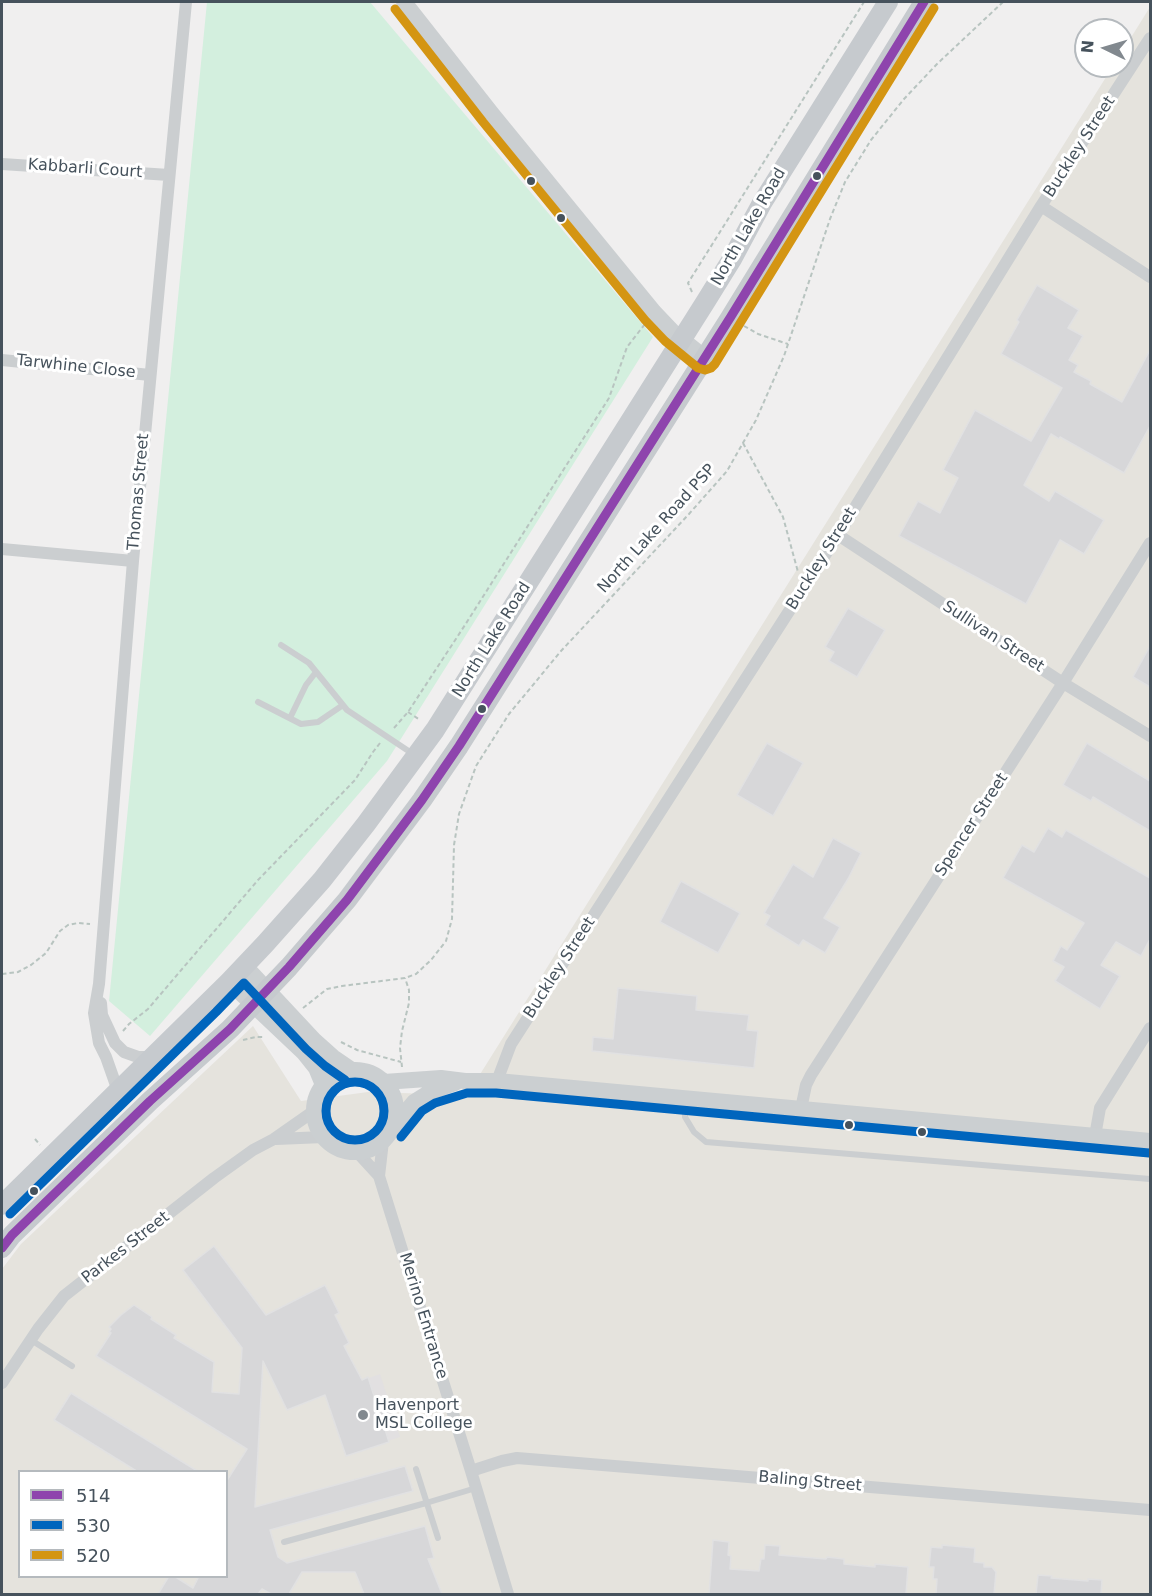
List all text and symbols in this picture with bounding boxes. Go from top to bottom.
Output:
north arrow [1074,18,1134,78]
text: N [1078,39,1098,54]
street label: Buckley Street [1040,93,1120,201]
street label: Kabbarli Court [27,155,143,183]
street label: North Lake Road [708,165,790,289]
unlabelled marker [811,170,823,182]
unlabelled marker [525,175,537,187]
unlabelled marker [555,212,567,224]
street label: Tarwhine Close [15,351,137,383]
street label: Thomas Street [124,433,154,551]
street label: North Lake Road PSP [594,461,720,597]
street label: Buckley Street [783,504,861,614]
street label: North Lake Road [449,579,535,701]
street label: Sullivan Street [939,597,1047,677]
unlabelled marker [476,703,488,715]
street label: Spencer Street [931,770,1013,880]
street label: Buckley Street [520,914,600,1022]
unlabelled marker [843,1119,855,1131]
unlabelled marker [916,1126,928,1138]
unlabelled marker [28,1185,40,1197]
street label: Parkes Street [78,1208,174,1288]
street label: Merino Entrance [395,1250,451,1382]
place label: Havenport MSL College [375,1396,473,1434]
marker: Havenport MSL College [356,1408,370,1422]
street label: Baling Street [758,1468,862,1496]
legend [18,1470,228,1578]
text: 514 [76,1485,110,1506]
text: 530 [76,1515,110,1536]
text: 520 [76,1545,110,1566]

